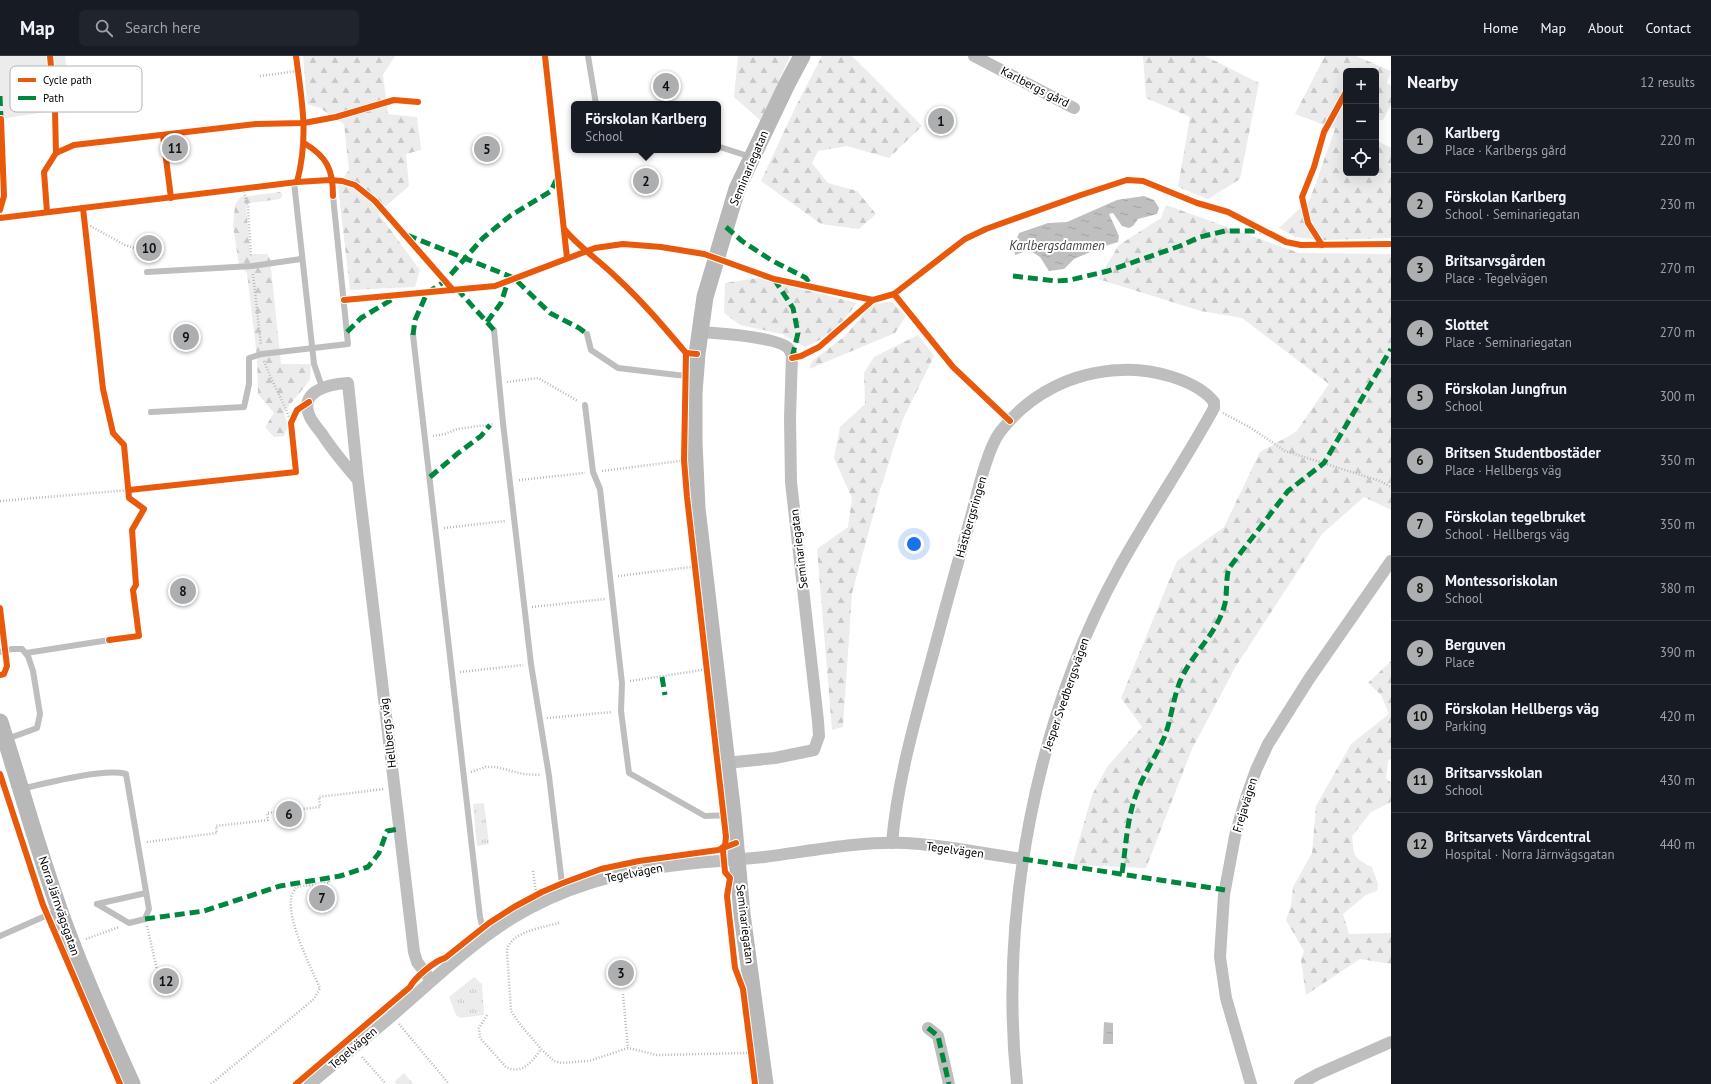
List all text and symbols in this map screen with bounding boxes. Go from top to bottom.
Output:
search box [79,10,359,46]
text: Map [20,16,55,40]
icon: search [93,17,115,39]
text: Search here [125,18,201,37]
text: Home [1483,19,1518,37]
text: Map [1540,19,1566,37]
text: About [1588,19,1624,37]
text: Contact [1646,19,1691,37]
street label: Karlbergs gård [998,63,1072,110]
legend [10,66,142,112]
map controls [1343,68,1379,176]
button: + [1343,68,1379,104]
pin: 4 [653,71,679,101]
text: Nearby [1407,71,1458,93]
text: Cycle path [43,73,92,87]
text: 12 results [1640,74,1695,91]
text: Path [43,91,64,105]
popup [571,101,721,153]
button: − [1343,104,1379,140]
pin: 1 [928,106,954,136]
text: Förskolan Karlberg [585,109,707,128]
text: Karlberg [1445,123,1500,142]
text: School [585,128,623,145]
street label: Seminariegatan [726,128,771,208]
text: 1 [1416,132,1424,149]
text: 220 m [1660,132,1695,149]
pin: 11 [162,133,188,163]
pin: 5 [474,134,500,164]
button: locate [1343,140,1379,176]
text: Place · Karlbergs gård [1445,142,1566,159]
pin: 2 [633,166,659,196]
text: Förskolan Karlberg [1445,187,1566,206]
text: 2 [1416,196,1424,213]
text: 230 m [1660,196,1695,213]
text: School · Seminariegatan [1445,206,1580,223]
pin: 10 [136,233,162,263]
water label: Karlbergsdammen [1009,237,1105,254]
text: Britsarvsgården [1445,251,1546,270]
text: 3 [1416,260,1424,277]
text: 270 m [1660,260,1695,277]
text: Place · Tegelvägen [1445,270,1548,287]
text: Slottet [1445,315,1489,334]
pin: 9 [173,322,199,352]
text: 4 [1416,324,1424,341]
text: 270 m [1660,324,1695,341]
text: Place · Seminariegatan [1445,334,1572,351]
text: Förskolan Jungfrun [1445,379,1567,398]
text: 5 [1416,388,1424,405]
text: 300 m [1660,388,1695,405]
text: School [1445,398,1483,415]
text: Britsen Studentbostäder [1445,443,1601,462]
text: 6 [1416,452,1424,469]
text: 350 m [1660,452,1695,469]
text: Place · Hellbergs väg [1445,462,1562,479]
street label: Hästbergsringen [952,474,989,559]
text: Förskolan tegelbruket [1445,507,1586,526]
street label: Seminariegatan [786,508,811,590]
text: 7 [1416,516,1424,533]
text: 350 m [1660,516,1695,533]
text: School · Hellbergs väg [1445,526,1569,543]
your location [904,534,924,554]
text: Montessoriskolan [1445,571,1558,590]
pin: 8 [170,576,196,606]
text: 8 [1416,580,1424,597]
text: 380 m [1660,580,1695,597]
text: School [1445,590,1483,607]
text: Berguven [1445,635,1506,654]
street label: Jesper Svedbergsvägen [1039,636,1092,753]
text: 9 [1416,644,1424,661]
text: 390 m [1660,644,1695,661]
text: Place [1445,654,1475,671]
street label: Hellbergs väg [376,697,399,769]
text: Förskolan Hellbergs väg [1445,699,1599,718]
text: 10 [1413,708,1427,725]
text: 420 m [1660,708,1695,725]
text: Parking [1445,718,1486,735]
text: Britsarvsskolan [1445,763,1543,782]
text: 11 [1413,772,1427,789]
text: 430 m [1660,772,1695,789]
street label: Frejavägen [1229,776,1260,834]
text: School [1445,782,1483,799]
pin: 6 [276,799,302,829]
text: Britsarvets Vårdcentral [1445,827,1590,846]
text: 12 [1413,836,1427,853]
text: 440 m [1660,836,1695,853]
street label: Tegelvägen [925,838,985,861]
text: Hospital · Norra Järnvägsgatan [1445,846,1615,863]
street label: Norra Järnvägsgatan [35,854,84,958]
street label: Tegelvägen [604,860,664,885]
pin: 7 [309,883,335,913]
street label: Seminariegatan [733,883,758,965]
pin: 3 [608,958,634,988]
pin: 12 [153,966,179,996]
street label: Tegelvägen [326,1023,380,1072]

